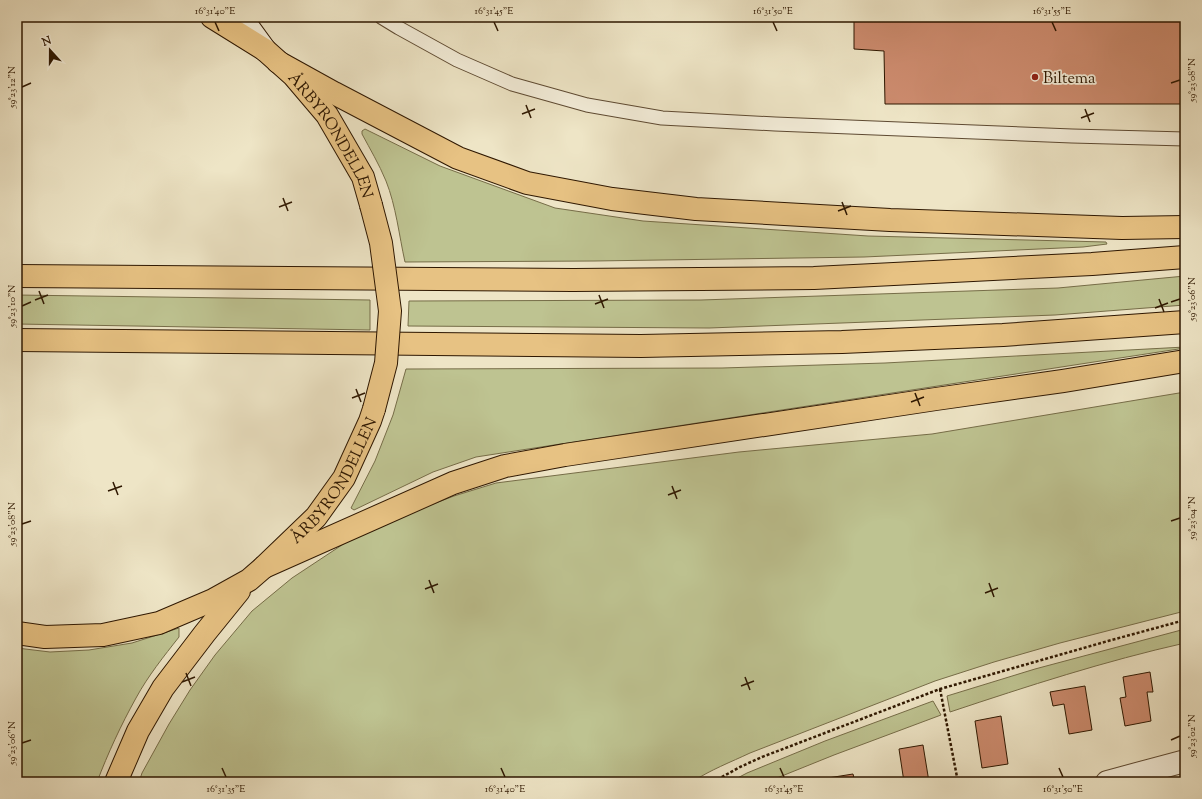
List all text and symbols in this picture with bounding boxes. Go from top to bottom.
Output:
text: 16°31'40"E [195,4,235,19]
text: 16°31'45"E [475,4,513,19]
text: 16°31'50"E [753,4,793,19]
text: 16°31'55"E [1033,4,1071,19]
north arrow [30,30,70,70]
text: N [39,32,54,51]
text: 59°23'08"N [1185,58,1200,103]
text: 59°23'12"N [5,66,20,109]
street label: ÅRBYRONDELLEN [281,68,378,202]
place label: Biltema [1043,68,1096,91]
marker: Biltema [1030,72,1040,82]
text: 59°23'06"N [1185,277,1200,322]
text: 59°23'10"N [5,285,20,328]
street label: ÅRBYRONDELLEN [286,414,384,550]
text: 59°23'04"N [1185,496,1200,541]
text: 59°23'08"N [5,502,20,547]
text: 59°23'02"N [1185,714,1200,759]
text: 59°23'06"N [5,721,20,766]
text: 16°31'35"E [207,782,245,797]
text: 16°31'40"E [485,782,525,797]
text: 16°31'45"E [765,782,803,797]
text: 16°31'50"E [1043,782,1083,797]

